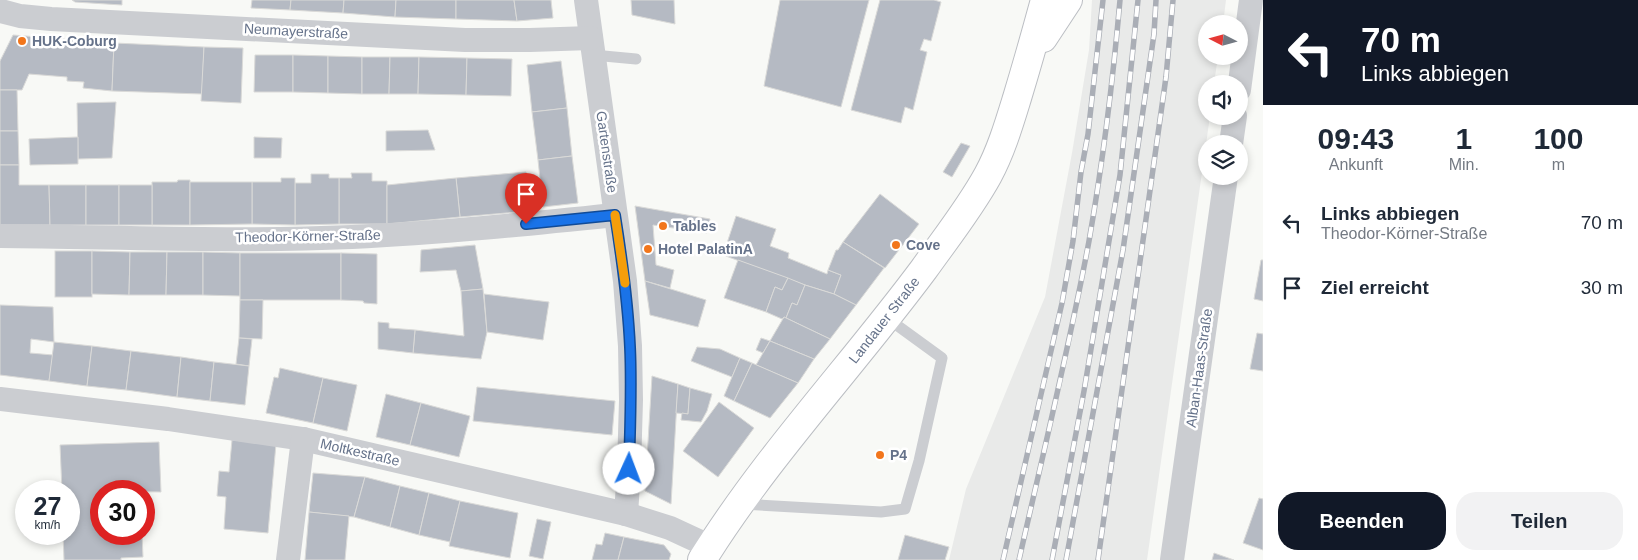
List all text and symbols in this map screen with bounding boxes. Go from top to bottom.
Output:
north arrow [1198,15,1248,65]
map controls [1198,15,1248,185]
street label: Neumayerstraße [244,20,349,42]
icon: left [1278,20,1343,85]
text: 70 m [1361,20,1441,59]
place label: HUK-Coburg [32,33,117,49]
marker: HUK-Coburg [16,35,28,47]
text: Links abbiegen [1361,61,1509,86]
button: sound [1198,75,1248,125]
street label: Gartenstraße [593,110,621,194]
text: 09:43 [1317,122,1394,155]
text: 1 [1455,122,1472,155]
text: 100 [1533,122,1583,155]
button: layers [1198,135,1248,185]
text: Ankunft [1329,156,1383,173]
text: Min. [1449,156,1479,173]
text: m [1552,156,1565,173]
pin [505,173,547,224]
icon: arrive [512,180,540,208]
text: Links abbiegen [1321,203,1459,224]
icon: left [1278,209,1306,237]
text: 70 m [1581,212,1623,233]
place label: Tables [673,218,717,234]
marker: Tables [657,220,669,232]
text: Theodor-Körner-Straße [1321,225,1487,242]
street label: Theodor-Körner-Straße [235,227,381,245]
place label: Cove [906,237,940,253]
marker: Cove [890,239,902,251]
place label: Hotel PalatinA [658,241,753,257]
marker: Hotel PalatinA [642,243,654,255]
street label: Landauer Straße [845,274,923,366]
icon: arrive [1278,274,1306,302]
text: Ziel erreicht [1321,277,1429,298]
text: 30 m [1581,277,1623,298]
street label: Alban-Haas-Straße [1183,307,1215,428]
street label: Moltkestraße [319,435,401,469]
position arrow [602,442,654,494]
place label: P4 [890,447,907,463]
marker: P4 [874,449,886,461]
speed limit sign: 30 [90,480,155,545]
text: 27 [34,492,61,520]
button: Beenden [1278,492,1446,550]
button: Teilen [1456,492,1623,550]
text: km/h [34,518,61,532]

